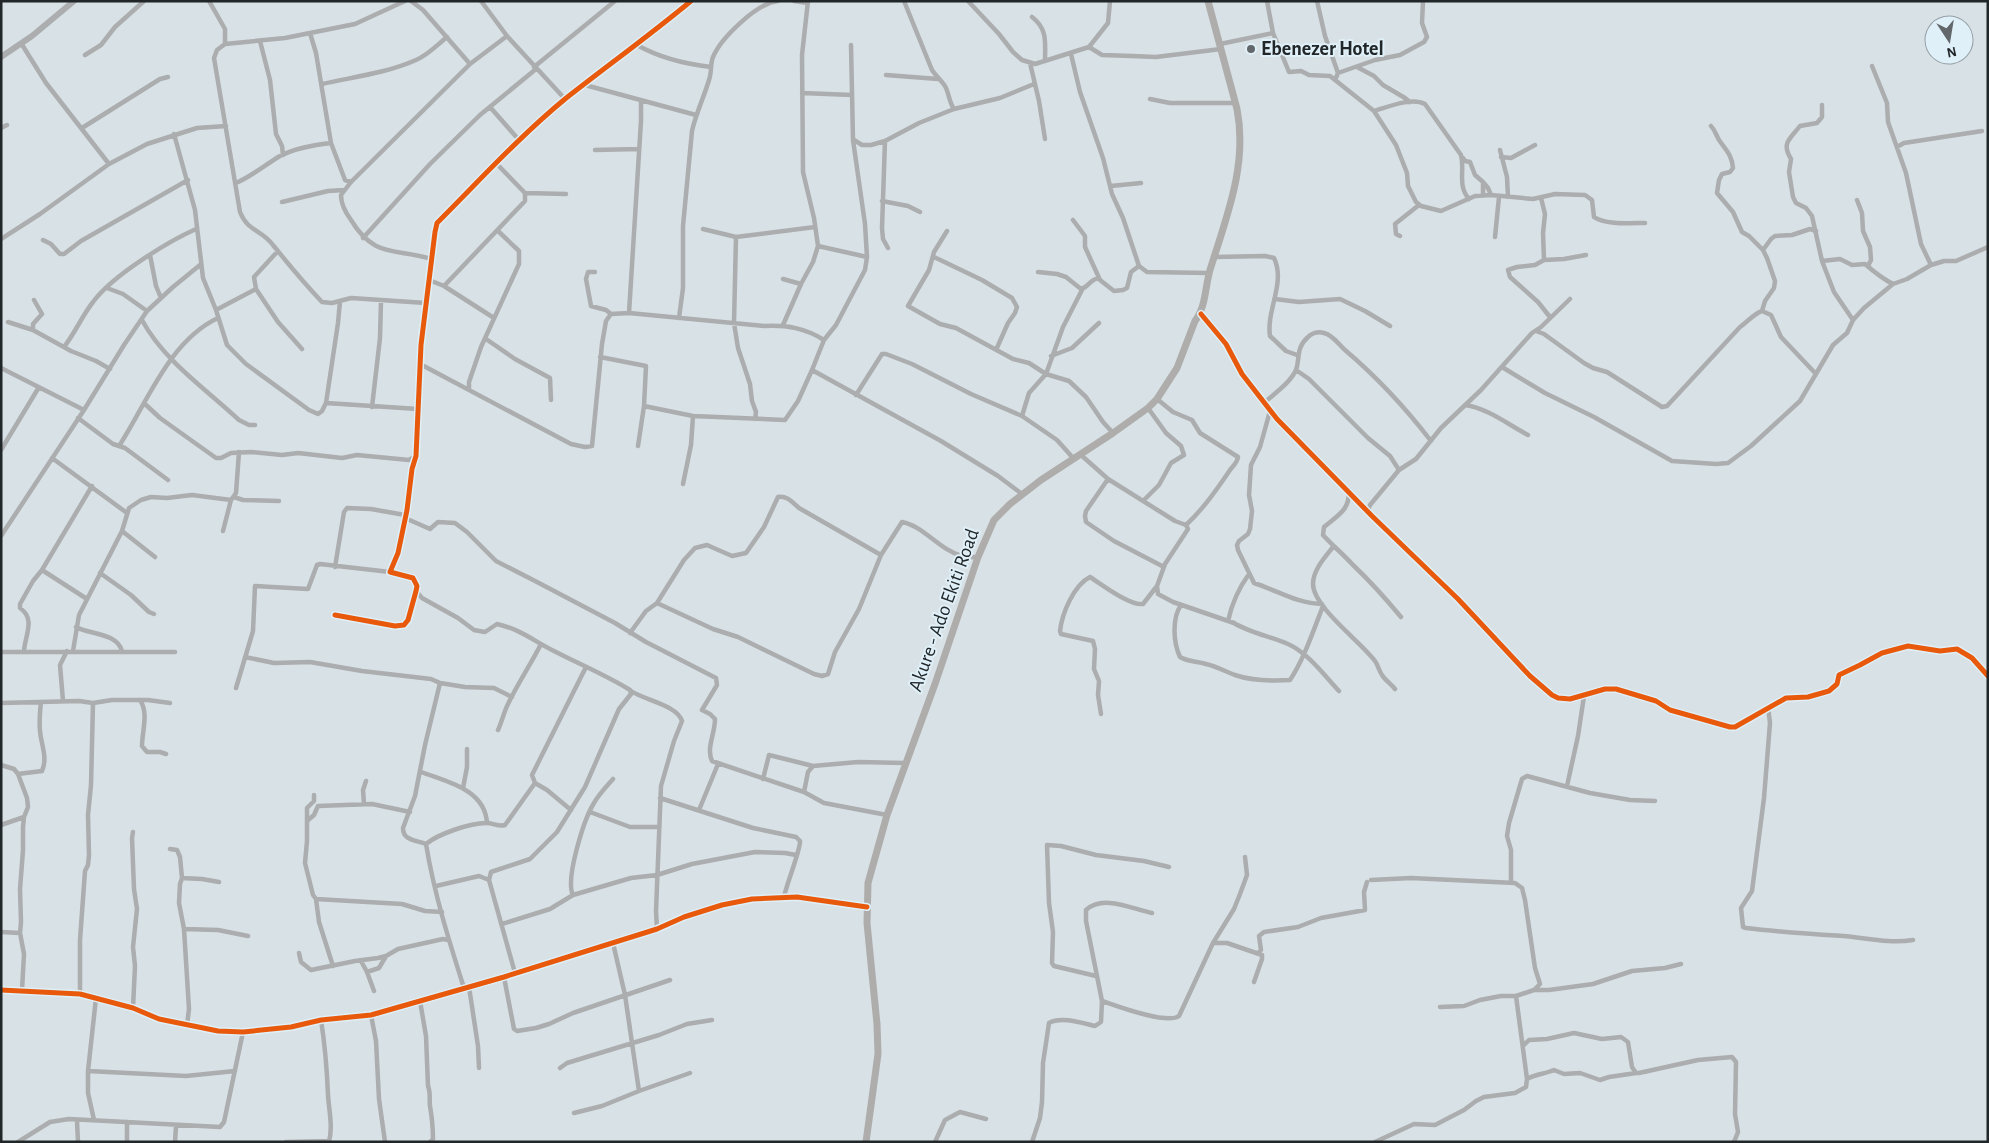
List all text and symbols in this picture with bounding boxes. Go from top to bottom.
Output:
north arrow [1924,15,1974,65]
place label: Ebenezer Hotel [1261,39,1384,59]
marker: Ebenezer Hotel [1245,43,1257,55]
text: N [1945,44,1958,60]
street label: Akure - Ado Ekiti Road [905,526,983,694]

